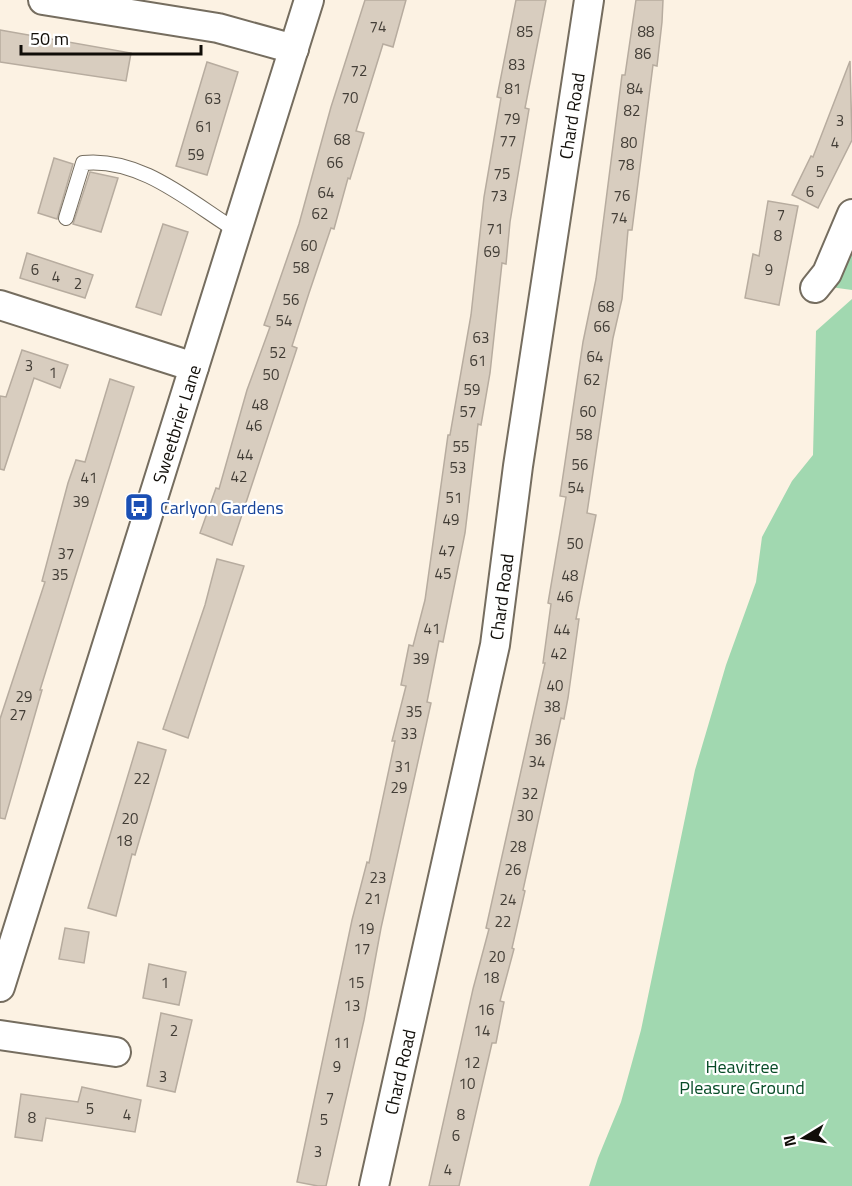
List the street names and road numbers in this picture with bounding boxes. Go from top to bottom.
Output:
street label: Chard Road [551,71,591,161]
street label: Sweetbrier Lane [145,361,208,487]
street label: Chard Road [482,552,520,642]
street label: Chard Road [377,1026,422,1117]

